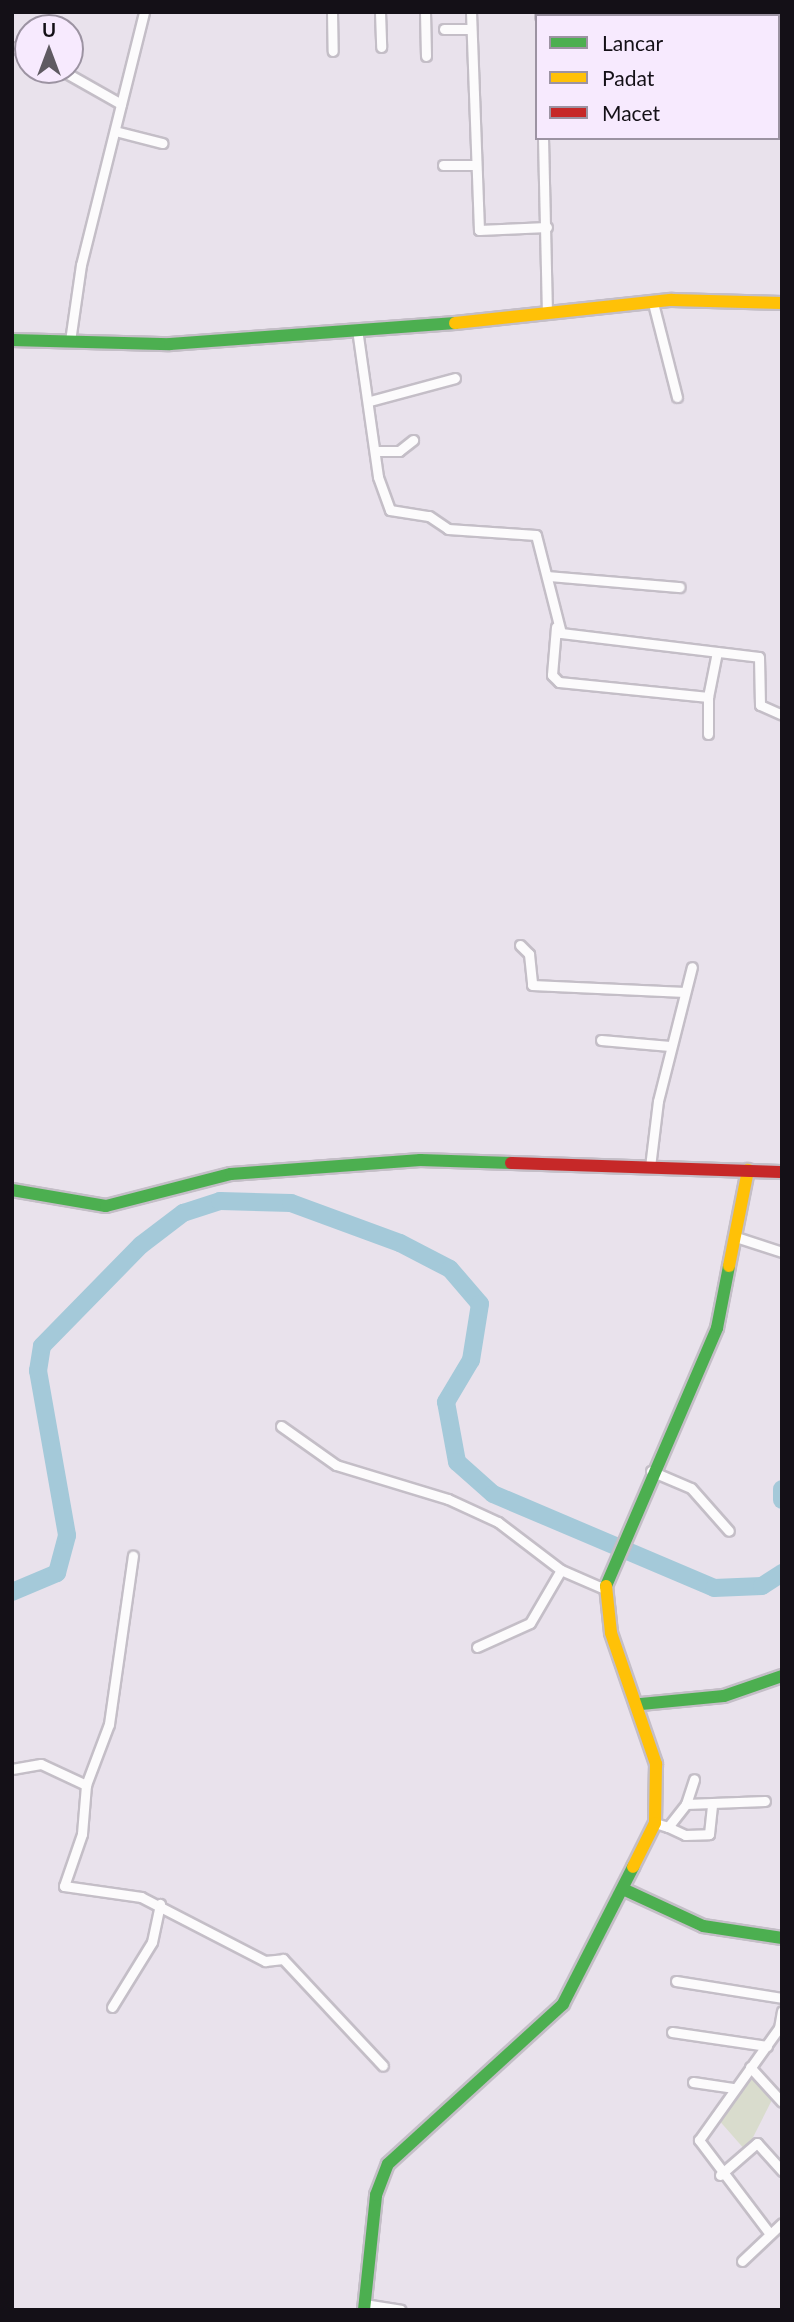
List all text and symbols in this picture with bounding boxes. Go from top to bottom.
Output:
north arrow [14,14,84,84]
legend [535,14,780,140]
text: U [42,18,56,41]
text: Lancar [602,30,663,55]
text: Padat [602,65,654,90]
text: Macet [602,100,660,125]

